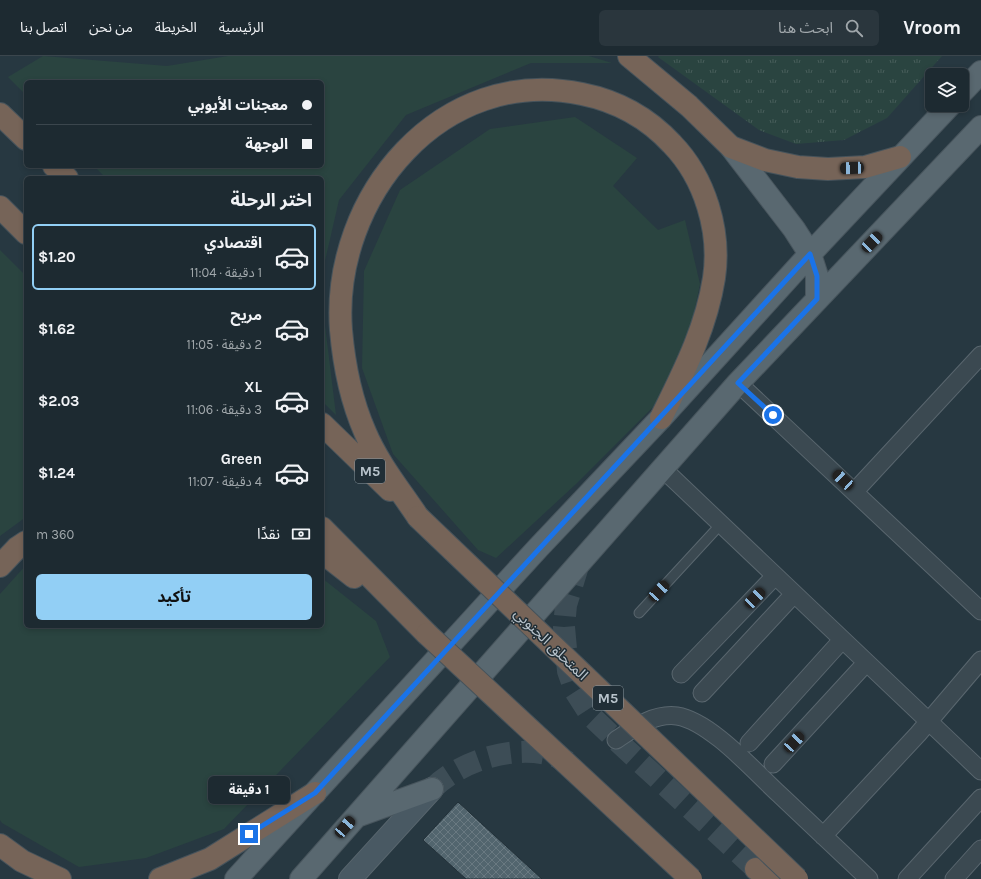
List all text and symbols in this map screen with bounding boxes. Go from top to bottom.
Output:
search box [599,10,879,46]
icon: search [843,17,865,39]
text: Vroom [903,17,961,39]
text: اتصل بنا [20,19,67,36]
text: من نحن [89,19,133,36]
text: الخريطة [155,19,197,36]
text: الرئيسية [219,19,264,36]
text: ابحث هنا [778,19,833,37]
map controls [925,68,969,112]
button: layers [925,68,969,112]
text: معجنات الأيوبي [188,96,288,114]
text: الوجهة [245,135,288,153]
car [840,162,864,174]
text: اختر الرحلة [231,189,312,211]
car [859,229,885,255]
text: اقتصادي [204,234,262,252]
icon: car [274,239,310,275]
text: $1.20 [38,248,75,266]
text: 1 دقيقة · 11:04 [190,265,262,280]
text: مريح [230,306,262,324]
icon: car [274,311,310,347]
text: $1.62 [38,320,75,338]
text: 2 دقيقة · 11:05 [187,337,262,352]
text: XL [244,378,262,396]
icon: car [274,383,310,419]
text: $2.03 [38,392,79,410]
text: 3 دقيقة · 11:06 [186,402,262,417]
route start [764,406,782,424]
text: Green [221,450,262,468]
icon: car [274,455,310,491]
road number: M5 [355,459,385,483]
text: $1.24 [38,464,75,482]
car [830,467,856,493]
text: 4 دقيقة · 11:07 [188,474,262,489]
icon: cash [290,523,312,545]
text: نقدًا [257,525,280,543]
text: 360 m [36,527,74,542]
button: تأكيد [36,574,312,620]
car [646,578,672,604]
car [742,585,768,611]
street label: المتحلق الجنوبي [509,604,592,686]
road number: M5 [593,686,623,710]
car [781,729,807,755]
callout: 1 دقيقة [208,776,290,804]
text: 1 دقيقة [229,782,269,797]
car [333,814,357,840]
route end [240,825,258,843]

